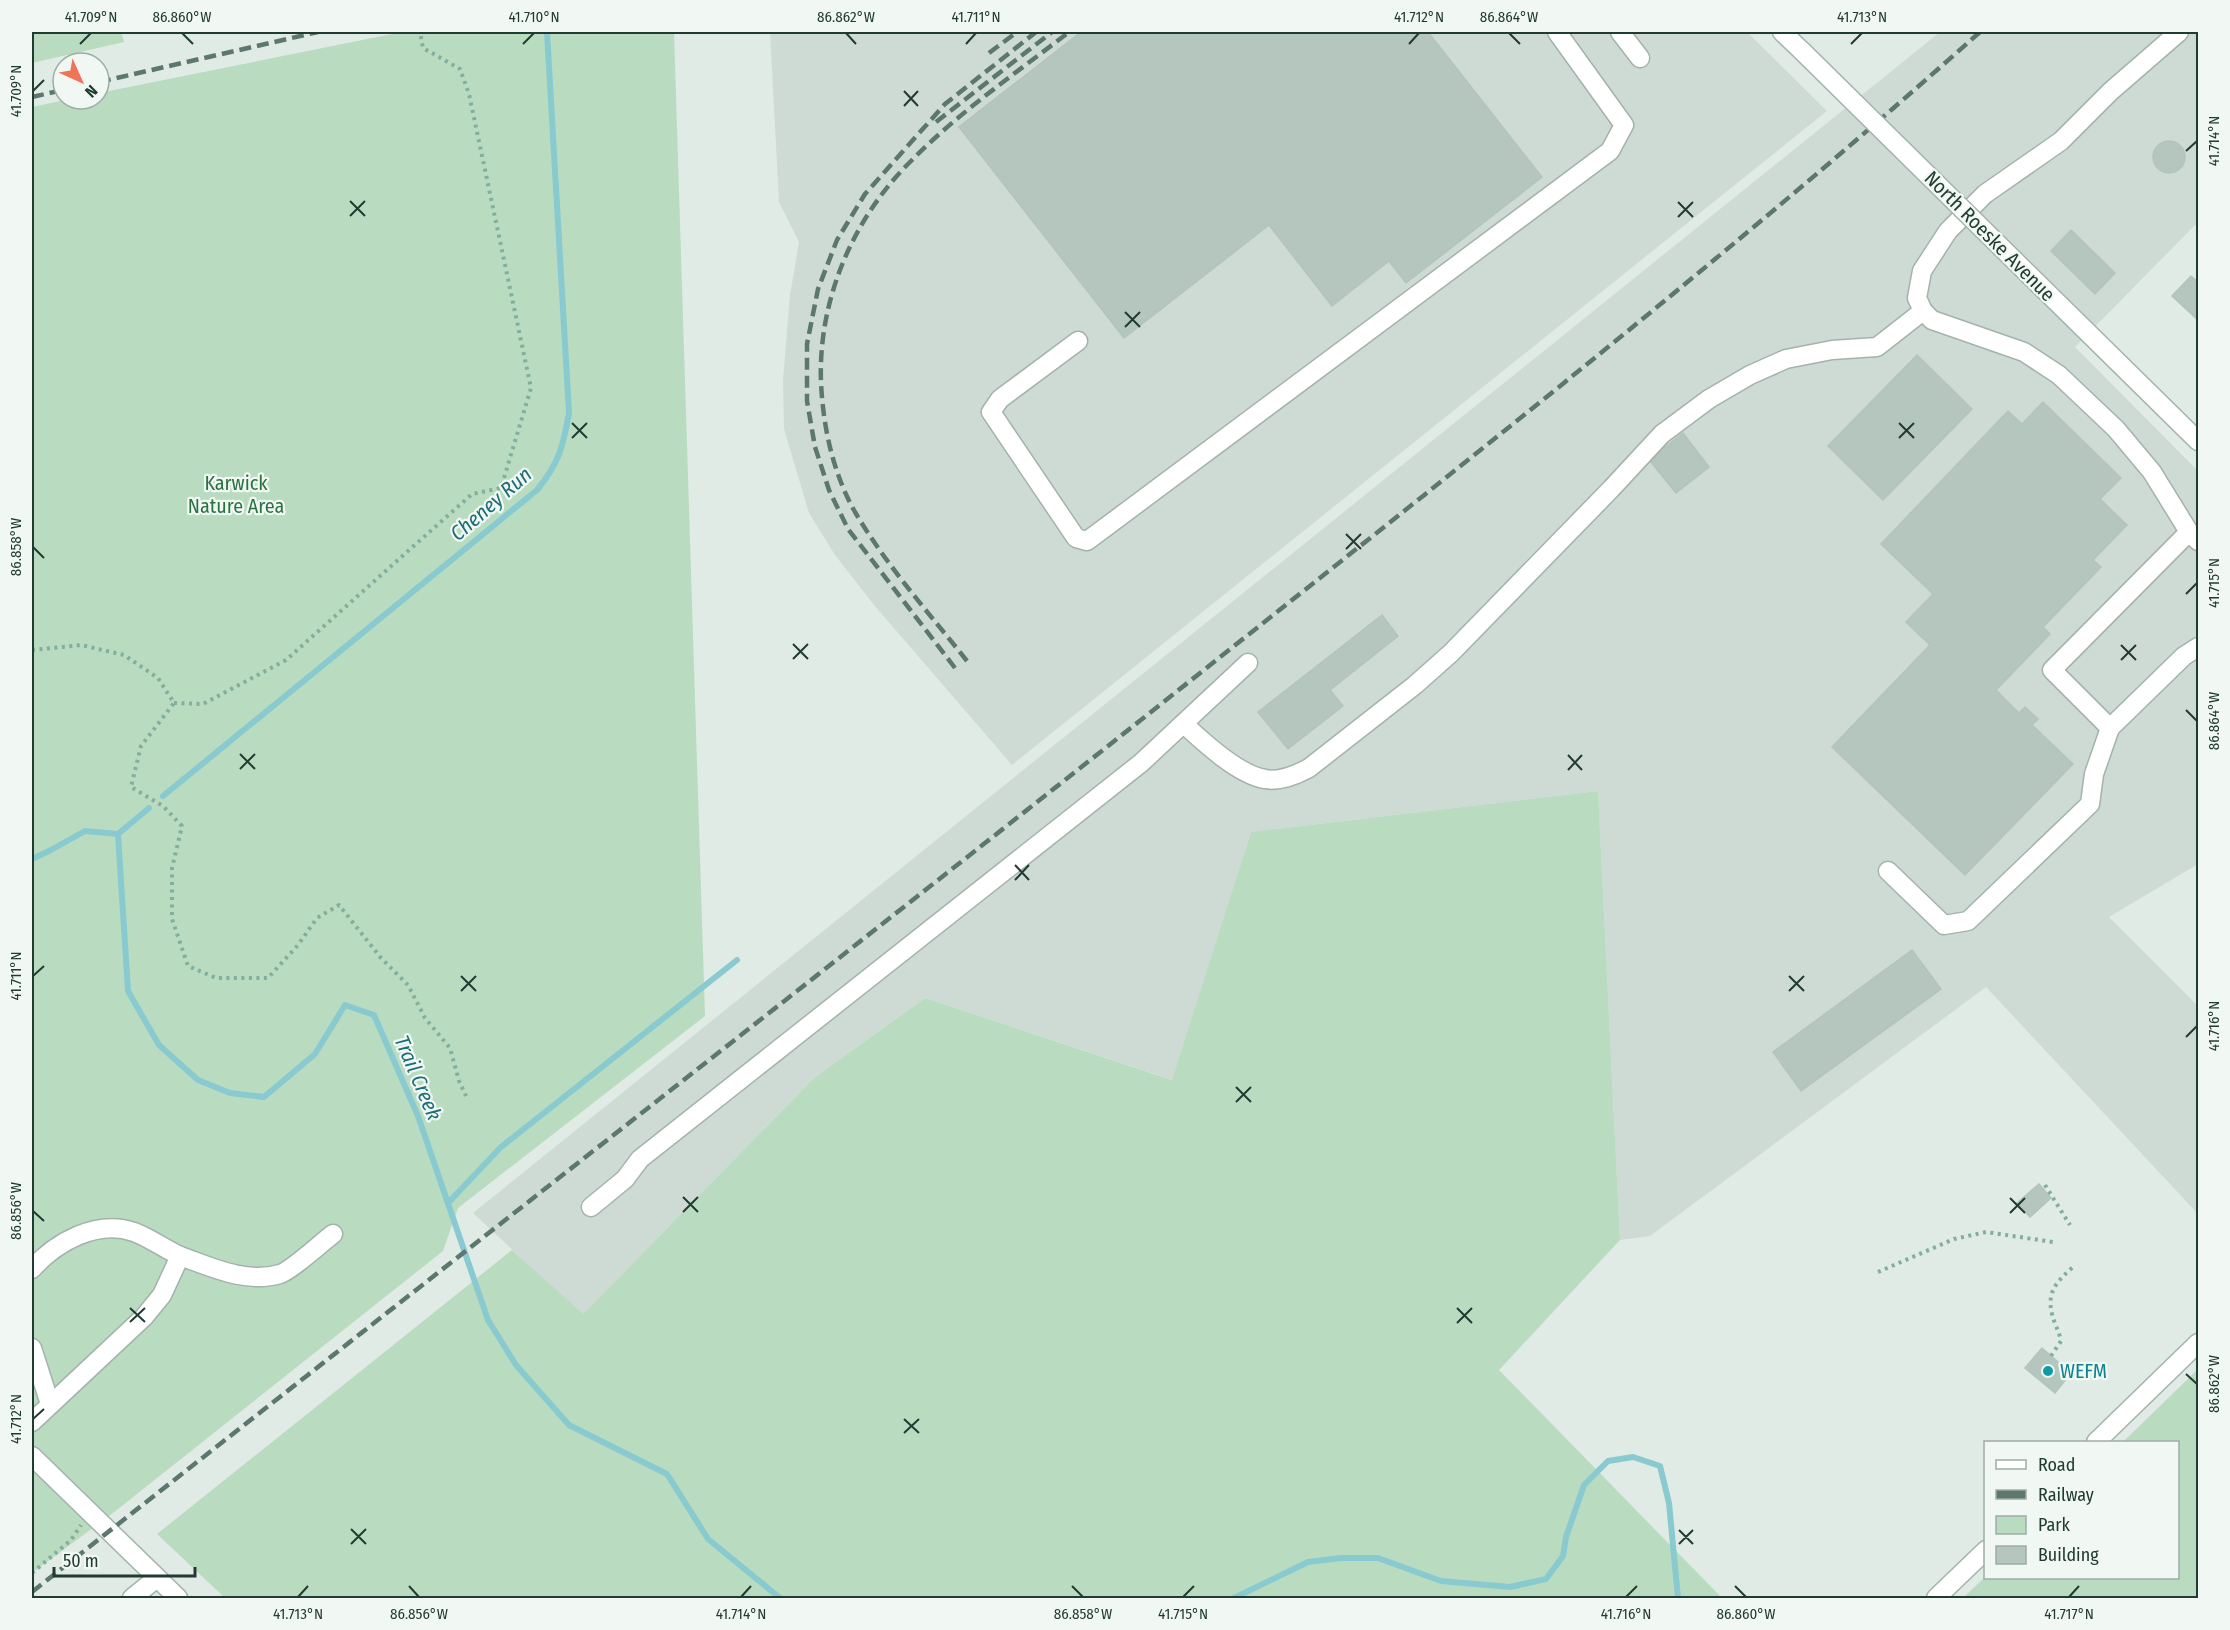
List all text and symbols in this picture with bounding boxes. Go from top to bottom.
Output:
text: 41.709°N [65,8,117,26]
text: 86.860°W [152,8,212,26]
text: 41.710°N [508,8,560,26]
text: 86.862°W [817,8,875,26]
text: 41.711°N [952,8,1001,26]
text: 41.712°N [1394,8,1444,26]
text: 86.864°W [1480,8,1538,26]
text: 41.713°N [1837,8,1887,26]
north arrow [51,51,111,111]
text: 41.709°N [7,65,25,117]
text: N [81,81,101,101]
text: 41.714°N [2205,116,2223,166]
street label: North Roeske Avenue [1920,166,2060,306]
water label: Cheney Run [445,462,537,546]
park label: Karwick Nature Area [188,471,284,518]
text: 86.858°W [7,518,25,576]
text: 41.715°N [2205,558,2223,608]
text: 86.864°W [2205,692,2223,750]
text: 41.711°N [7,952,25,1001]
text: 41.716°N [2205,1001,2223,1051]
water label: Trail Creek [389,1032,447,1124]
text: 86.856°W [7,1182,25,1240]
text: 86.862°W [2205,1355,2223,1413]
place label: WEFM [2060,1359,2107,1383]
marker: WEFM [2041,1364,2055,1378]
text: 41.712°N [7,1394,25,1444]
legend [1984,1441,2179,1579]
text: Road [2038,1454,2075,1476]
text: Railway [2038,1484,2094,1506]
text: Park [2038,1514,2071,1536]
scale bar [54,1540,195,1578]
text: Building [2038,1544,2099,1566]
text: 50 m [63,1550,99,1572]
text: 41.713°N [273,1605,323,1623]
text: 86.856°W [390,1605,448,1623]
text: 41.714°N [716,1605,766,1623]
text: 86.858°W [1054,1605,1112,1623]
text: 41.715°N [1158,1605,1208,1623]
text: 41.716°N [1601,1605,1651,1623]
text: 86.860°W [1716,1605,1776,1623]
text: 41.717°N [2044,1605,2094,1623]

